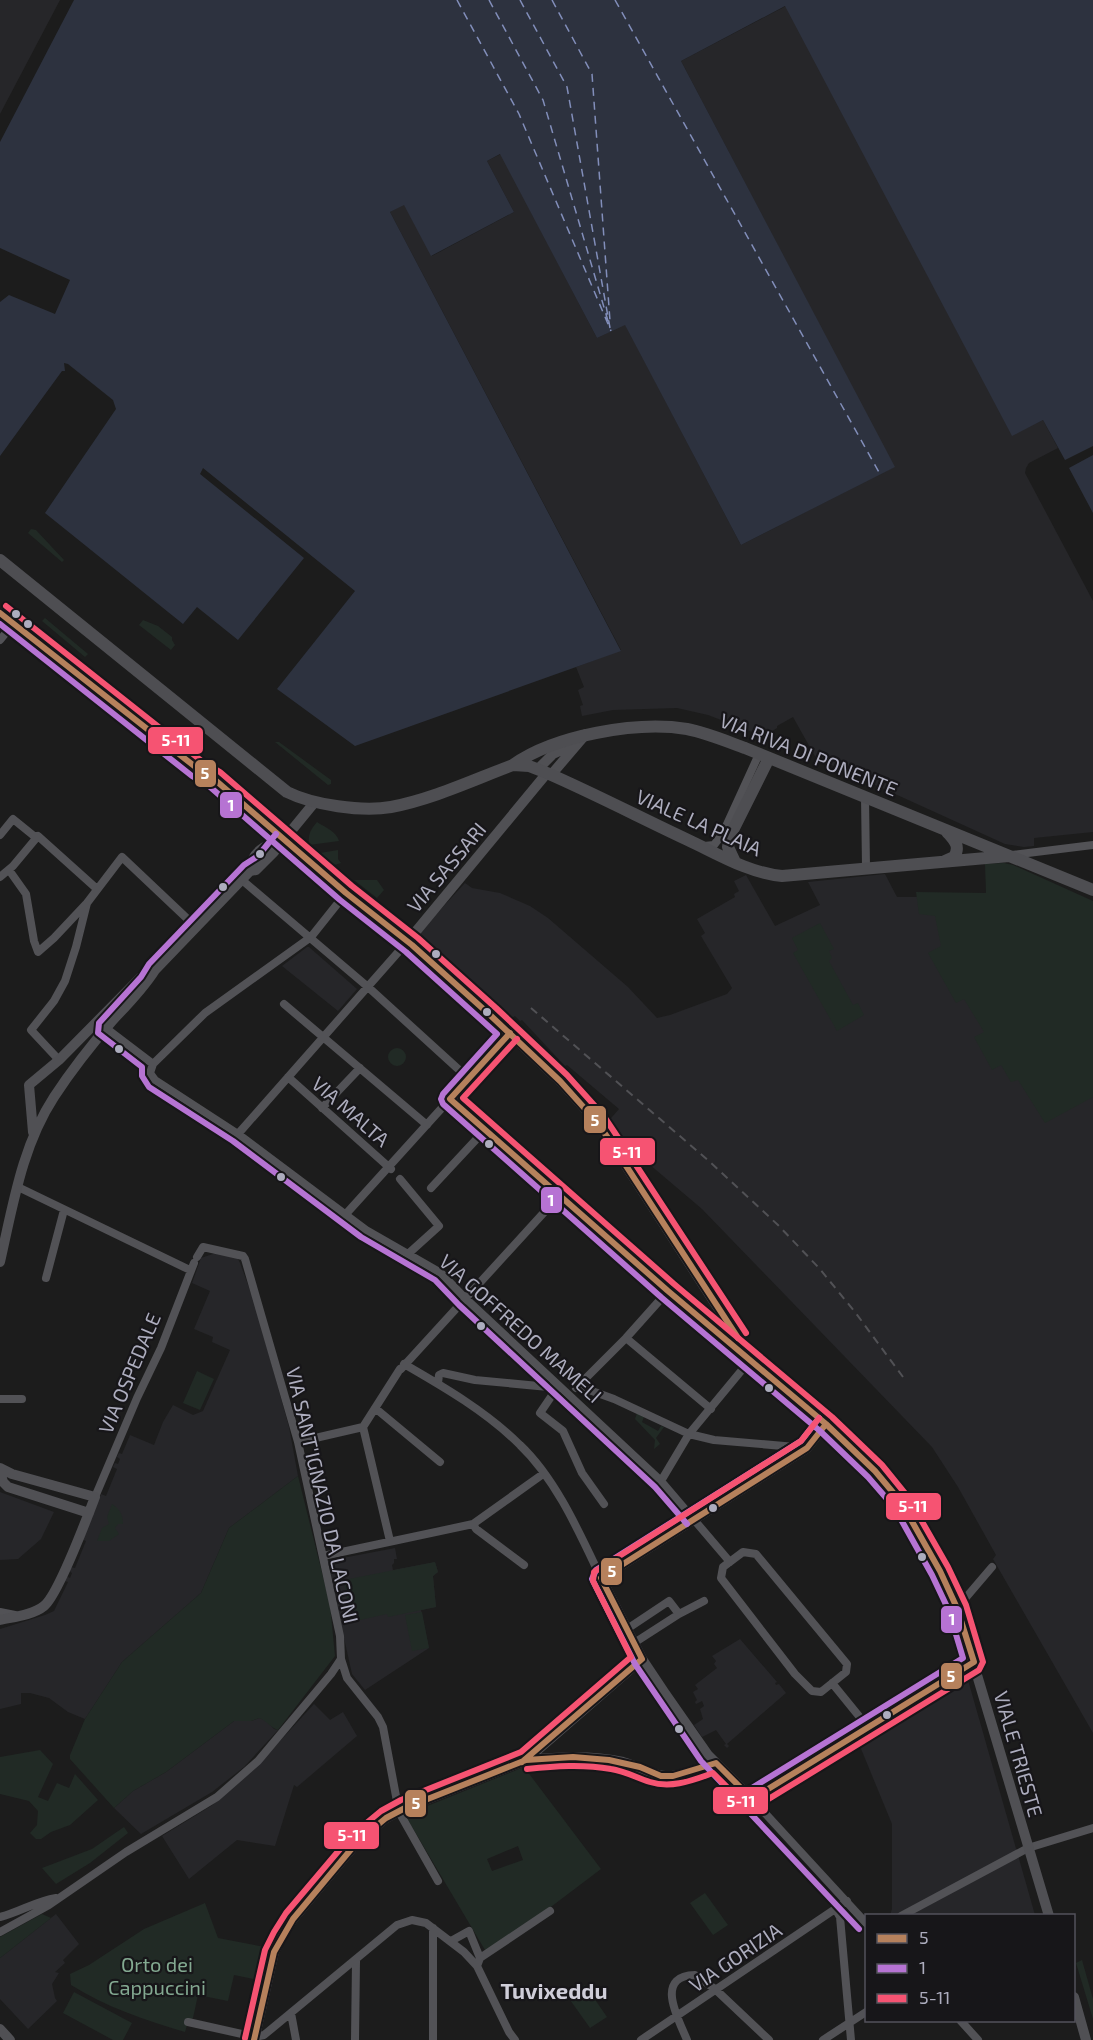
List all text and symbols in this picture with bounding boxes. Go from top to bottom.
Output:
unlabelled marker [10,608,22,620]
unlabelled marker [22,618,34,630]
street label: VIA RIVA DI PONENTE [717,707,901,801]
line badge: 5-11 [147,726,204,755]
text: 5-11 [162,730,190,749]
line badge: 5 [194,759,217,788]
text: 5 [201,763,210,782]
street label: VIALE LA PLAIA [633,784,766,861]
line badge: 1 [219,791,243,819]
text: 1 [228,795,234,814]
street label: VIA SASSARI [401,817,491,917]
unlabelled marker [254,848,266,860]
unlabelled marker [217,881,229,893]
unlabelled marker [430,948,442,960]
unlabelled marker [481,1006,493,1018]
unlabelled marker [113,1043,125,1055]
street label: VIA MALTA [307,1071,395,1152]
line badge: 5 [583,1105,607,1134]
text: 5 [591,1110,600,1129]
line badge: 5-11 [599,1137,656,1166]
unlabelled marker [483,1138,495,1150]
text: 5-11 [613,1142,641,1161]
unlabelled marker [275,1171,287,1183]
line badge: 1 [540,1186,563,1214]
text: 1 [548,1190,554,1209]
street label: VIA GOFFREDO MAMELI [435,1249,607,1407]
street label: VIA OSPEDALE [93,1309,165,1437]
unlabelled marker [475,1320,487,1332]
street label: VIA SANT'IGNAZIO DA LACONI [282,1365,364,1625]
unlabelled marker [763,1382,775,1394]
line badge: 5-11 [885,1492,942,1521]
text: 5-11 [899,1496,927,1515]
unlabelled marker [707,1502,719,1514]
unlabelled marker [916,1551,928,1563]
line badge: 5 [600,1557,623,1586]
text: 5 [608,1561,617,1580]
line badge: 1 [940,1605,963,1634]
text: 1 [949,1609,955,1628]
line badge: 5 [940,1662,963,1690]
text: 5 [947,1666,956,1685]
street label: VIALE TRIESTE [990,1688,1048,1820]
unlabelled marker [881,1709,893,1721]
unlabelled marker [673,1723,685,1735]
line badge: 5-11 [712,1786,769,1815]
line badge: 5 [404,1789,427,1818]
text: 5-11 [727,1791,755,1810]
text: 5 [412,1793,421,1812]
line badge: 5-11 [323,1821,380,1850]
text: 5-11 [338,1825,366,1844]
legend [865,1914,1075,2022]
street label: VIA GORIZIA [684,1917,786,1997]
text: 5 [919,1926,929,1948]
park label: Orto dei Cappuccini [108,1952,206,1999]
text: 1 [919,1956,926,1978]
district label: Tuvixeddu [501,1977,607,2003]
text: 5-11 [919,1986,950,2008]

